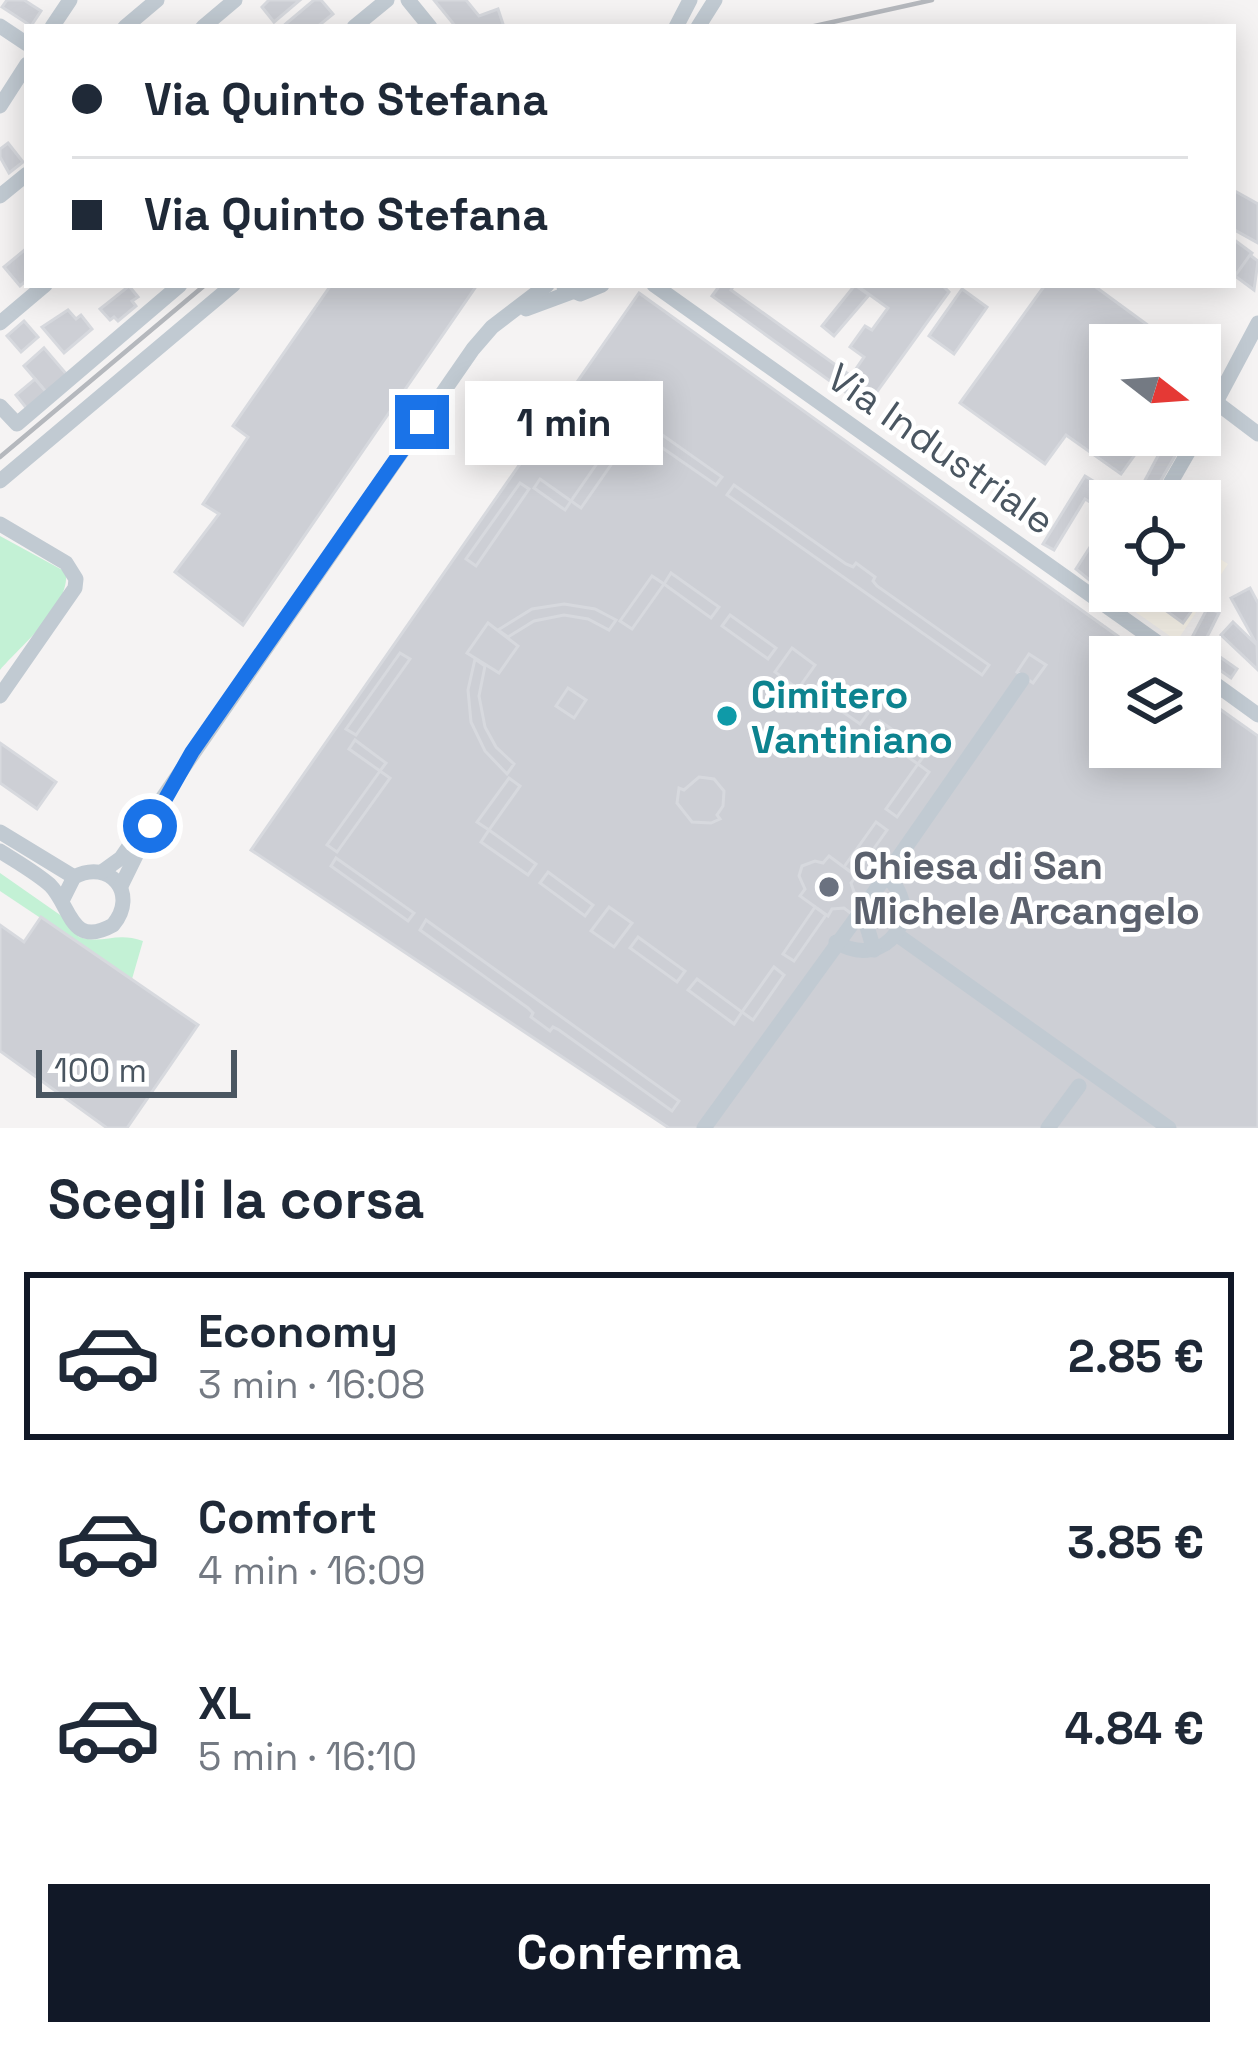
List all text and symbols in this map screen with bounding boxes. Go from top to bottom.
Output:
text: Via Quinto Stefana [144,71,548,128]
text: Via Quinto Stefana [144,186,548,243]
north arrow [1089,324,1221,456]
map controls [1089,324,1221,768]
street label: Via Industriale [818,353,1064,545]
callout: 1 min [464,380,662,464]
route end [395,395,449,449]
text: 1 min [516,398,612,447]
button: locate [1089,480,1221,612]
button: layers [1089,636,1221,768]
place label: Cimitero Vantiniano [751,670,953,764]
marker: Cimitero Vantiniano [714,703,740,729]
route start [123,799,177,853]
place label: Chiesa di San Michele Arcangelo [853,841,1200,935]
marker: Chiesa di San Michele Arcangelo [816,874,842,900]
scale bar [36,1044,237,1097]
text: 100 m [54,1050,147,1092]
text: Scegli la corsa [48,1165,424,1234]
icon: car [54,1302,162,1410]
text: Economy [198,1303,398,1360]
text: 2.85 € [1068,1328,1204,1385]
text: 3 min · 16:08 [198,1360,425,1409]
icon: car [54,1488,162,1596]
text: Comfort [198,1489,377,1546]
text: 3.85 € [1067,1514,1204,1571]
text: 4 min · 16:09 [198,1546,426,1595]
icon: car [54,1674,162,1782]
text: XL [198,1675,251,1732]
text: 4.84 € [1064,1700,1204,1757]
text: 5 min · 16:10 [198,1732,417,1781]
button: Conferma [48,1884,1210,2022]

